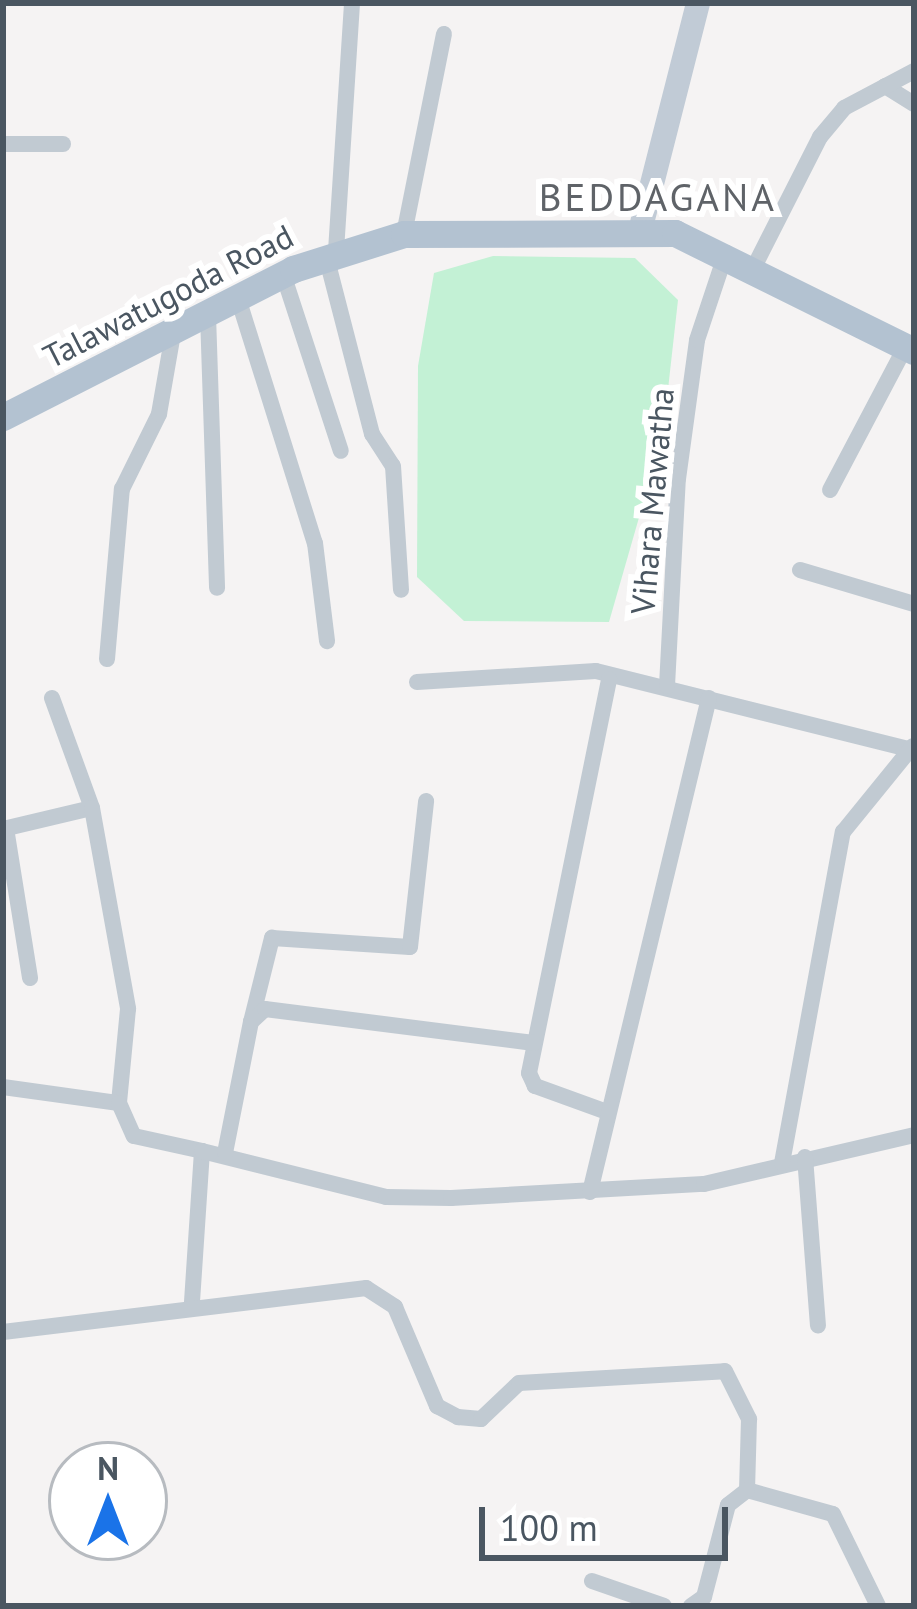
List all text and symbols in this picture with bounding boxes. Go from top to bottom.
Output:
district label: BEDDAGANA [539,174,777,220]
street label: Talawatugoda Road [36,216,300,376]
street label: Vihara Mawatha [622,386,682,616]
north arrow [48,1441,168,1561]
text: N [97,1446,119,1489]
scale bar [485,1483,734,1557]
text: 100 m [500,1504,598,1551]

